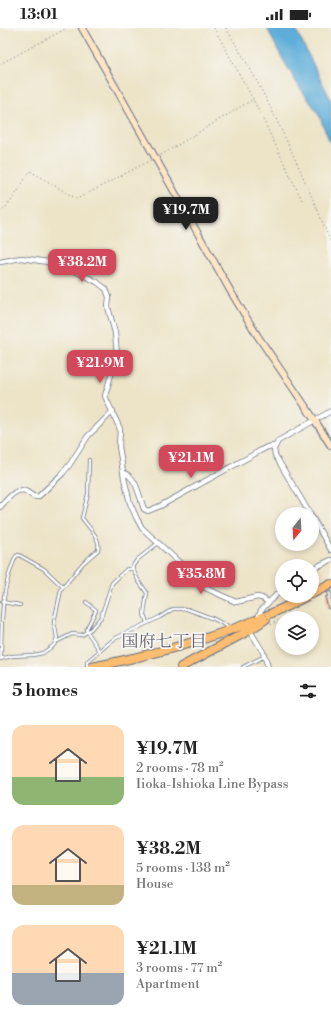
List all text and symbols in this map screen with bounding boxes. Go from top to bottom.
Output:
text: 13:01 [20,5,58,24]
pin: ¥19.7M [153,197,219,231]
text: ¥19.7M [162,202,210,218]
pin: ¥38.2M [49,249,115,283]
text: ¥38.2M [57,254,107,270]
pin: ¥21.9M [67,350,133,384]
text: ¥21.9M [76,355,124,371]
pin: ¥21.1M [158,445,224,479]
text: ¥21.1M [168,450,214,466]
north arrow [275,507,319,551]
map controls [275,507,319,655]
button: locate [275,559,319,603]
pin: ¥35.8M [168,561,234,595]
text: ¥35.8M [176,566,226,582]
button: layers [275,611,319,655]
district label: 国府七丁目 [122,631,207,653]
text: 5 homes [12,680,78,702]
icon: filters [297,680,319,702]
text: ¥19.7M [136,738,198,760]
icon: home [44,741,92,789]
text: 2 rooms · 78 m² [136,760,224,776]
text: Iioka-Ishioka Line Bypass [136,776,288,792]
text: ¥38.2M [136,838,201,860]
icon: home [44,841,92,889]
text: 5 rooms · 138 m² [136,860,230,876]
text: House [136,876,173,892]
text: ¥21.1M [136,938,197,960]
icon: home [44,941,92,989]
text: 3 rooms · 77 m² [136,960,222,976]
text: Apartment [136,976,200,992]

